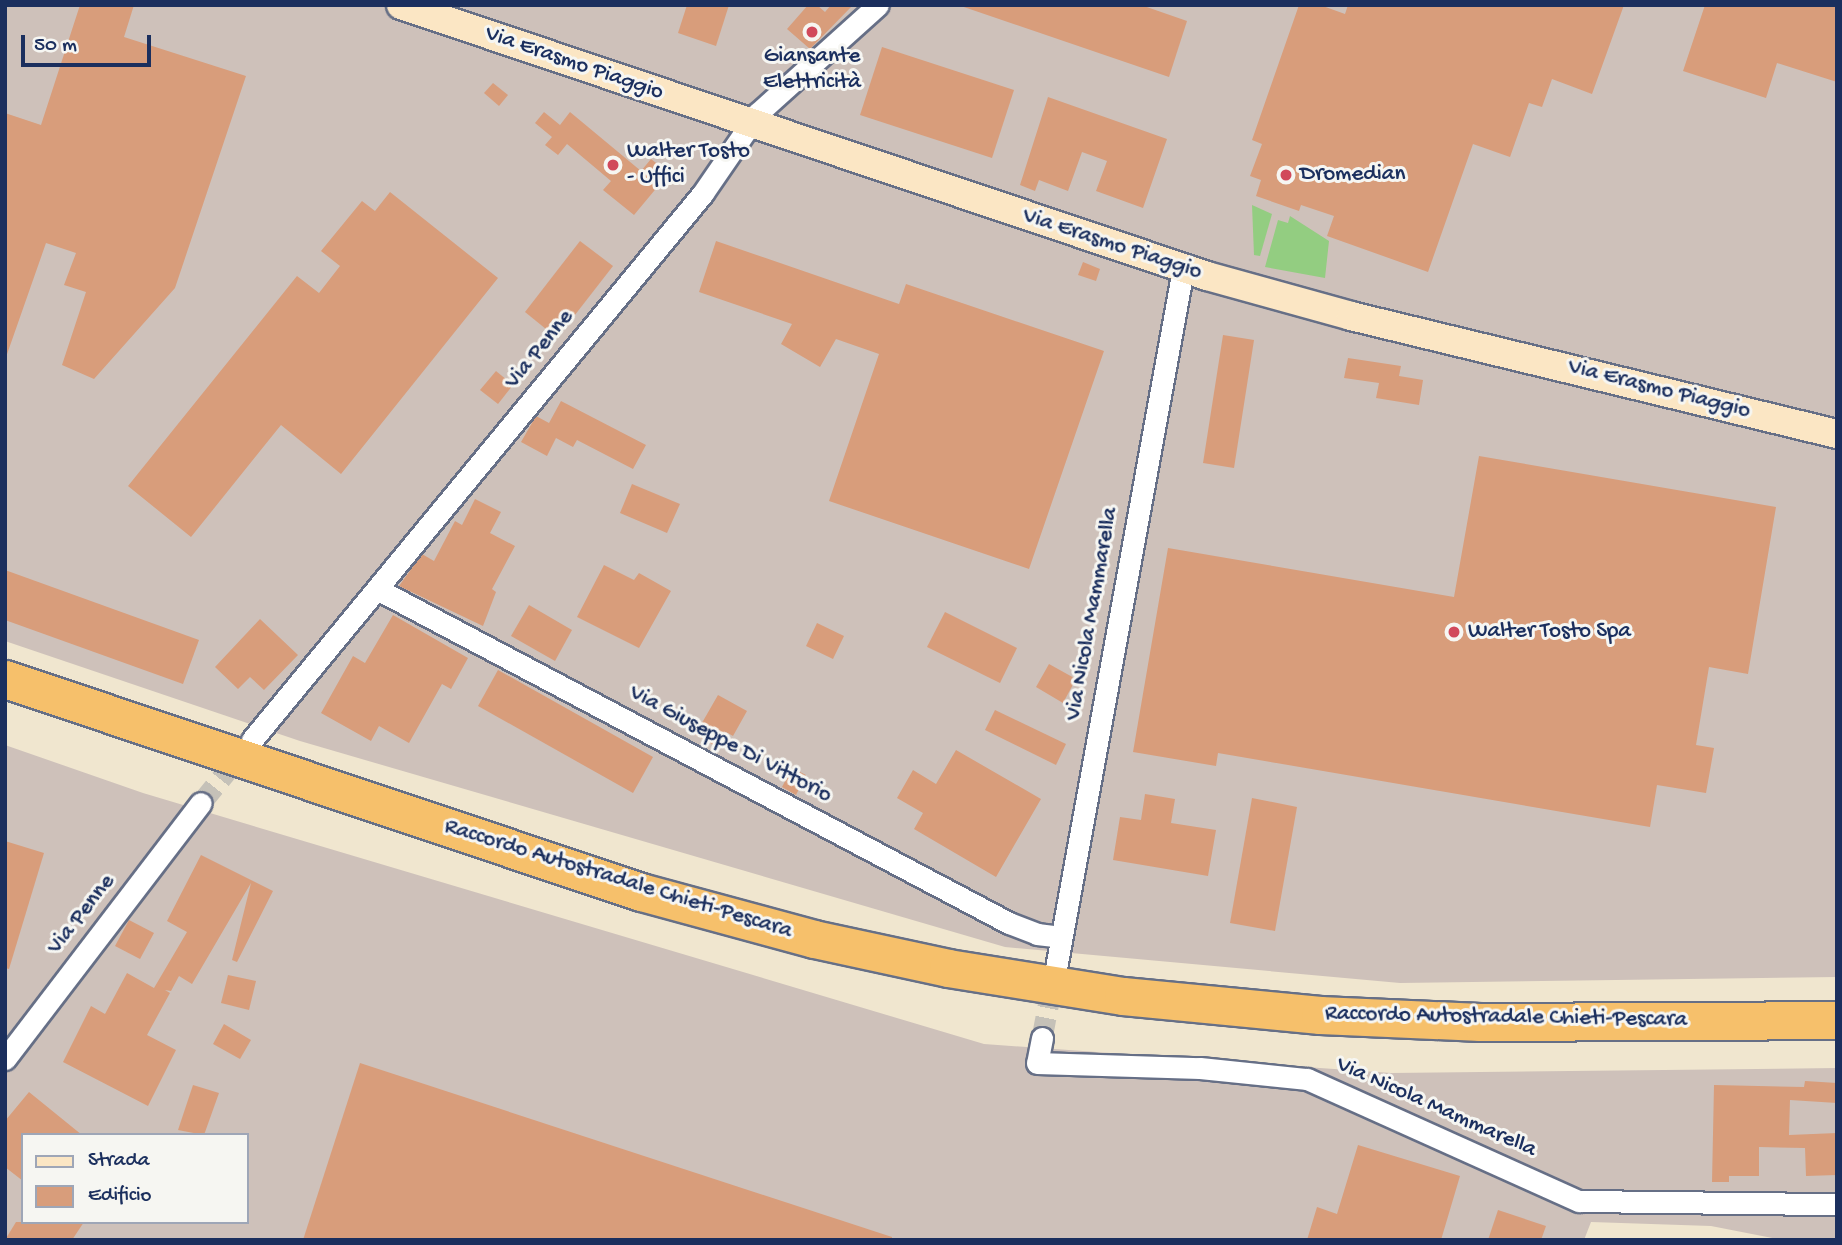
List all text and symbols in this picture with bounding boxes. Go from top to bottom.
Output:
scale bar [24,21,154,65]
street label: Via Erasmo Piaggio [481,21,667,107]
marker: Giansante Elettricità [804,24,820,40]
text: 50 m [34,34,77,59]
place label: Giansante Elettricità [763,43,861,97]
place label: Walter Tosto - Uffici [627,138,750,192]
marker: Walter Tosto - Uffici [605,157,621,173]
place label: Dromedian [1300,161,1405,189]
marker: Dromedian [1278,167,1294,183]
street label: Via Erasmo Piaggio [1019,203,1205,287]
street label: Via Penne [500,305,580,395]
street label: Via Erasmo Piaggio [1565,354,1753,426]
street label: Via Nicola Mammarella [1061,505,1125,723]
place label: Walter Tosto Spa [1468,618,1631,646]
marker: Walter Tosto Spa [1446,624,1462,640]
street label: Via Giuseppe Di Vittorio [624,680,836,810]
street label: Raccordo Autostradale Chieti-Pescara [441,814,795,946]
street label: Via Penne [42,869,122,961]
street label: Raccordo Autostradale Chieti-Pescara [1325,1001,1687,1035]
street label: Via Nicola Mammarella [1332,1051,1540,1165]
legend [21,1133,248,1224]
text: Strada [88,1149,149,1174]
text: Edificio [88,1184,152,1209]

